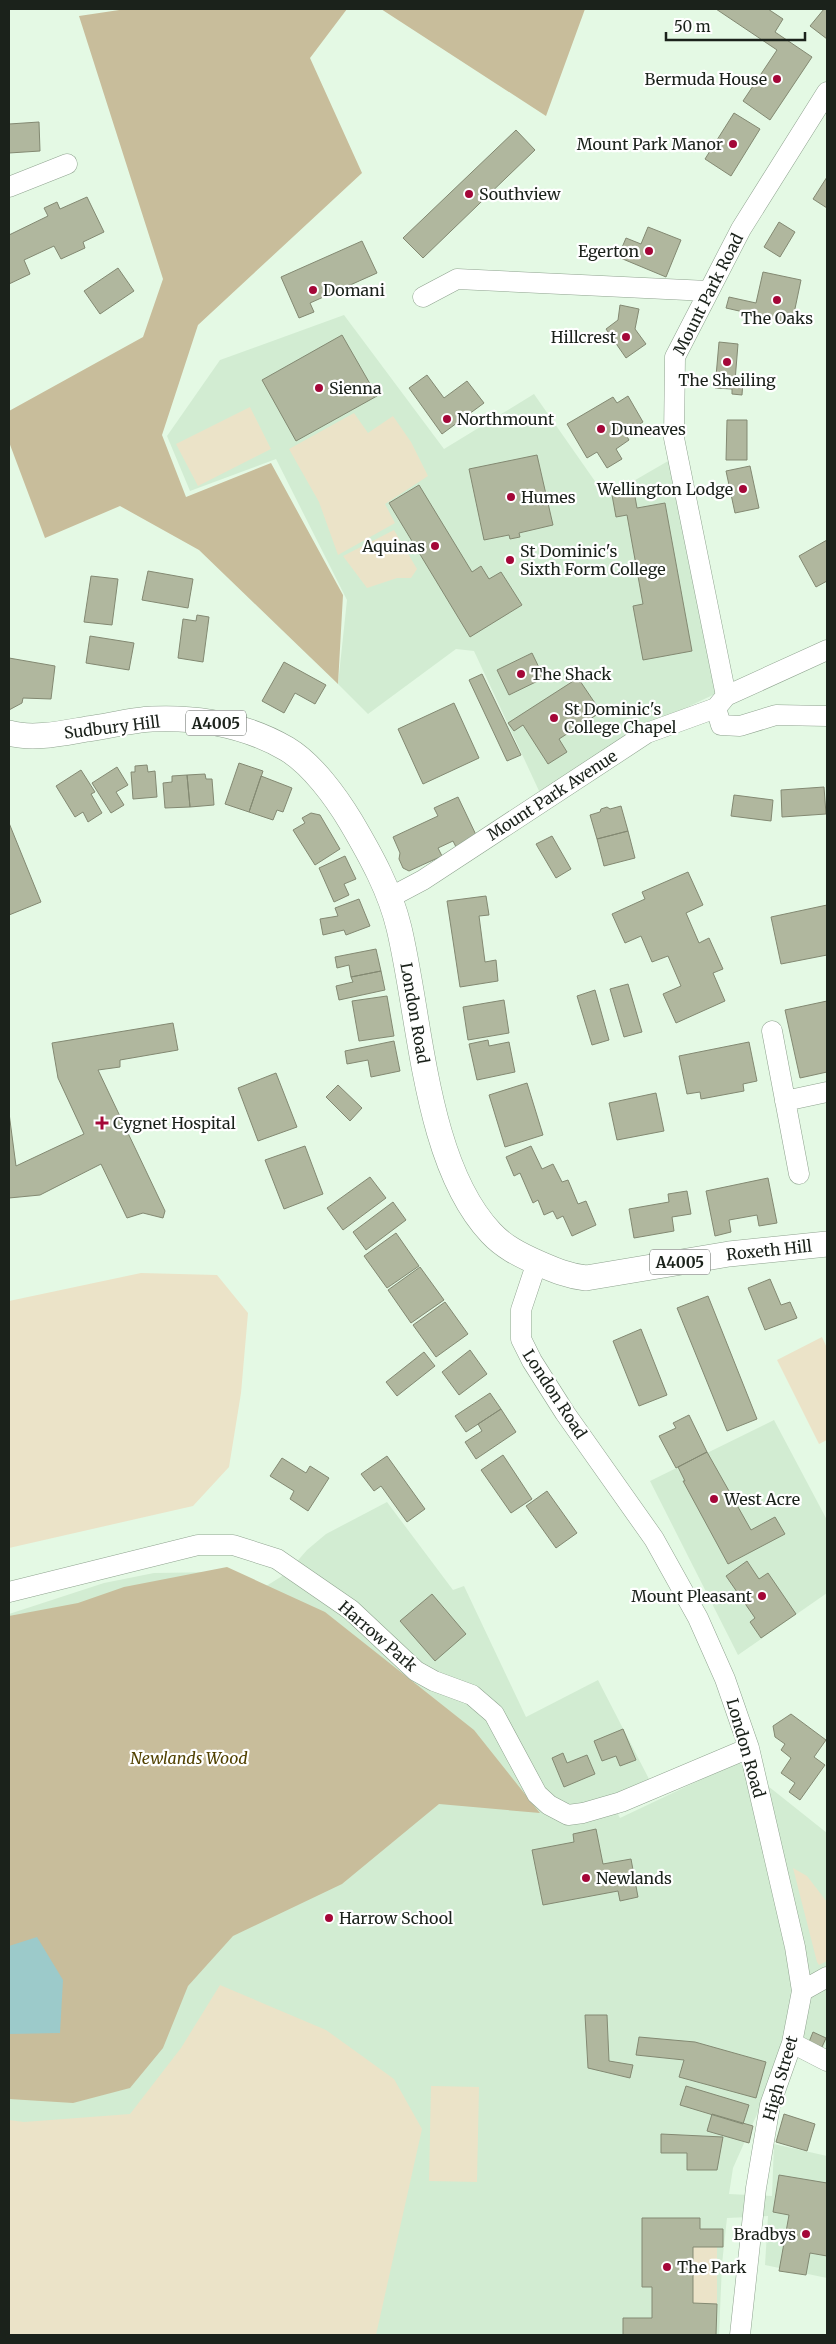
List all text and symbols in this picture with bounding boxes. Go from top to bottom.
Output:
scale bar [666,10,805,42]
text: 50 m [674,17,711,36]
place label: Bermuda House [645,69,767,89]
marker: Bermuda House [771,73,783,85]
place label: Mount Park Manor [577,134,723,154]
marker: Mount Park Manor [727,138,739,150]
place label: Southview [479,184,561,204]
marker: Southview [463,188,475,200]
street label: Mount Park Road [669,230,747,358]
place label: Egerton [578,241,639,261]
marker: Egerton [643,245,655,257]
place label: Domani [323,280,385,300]
marker: Domani [307,284,319,296]
marker: The Oaks [771,294,783,306]
place label: The Oaks [741,308,813,328]
place label: Hillcrest [551,327,617,347]
marker: Hillcrest [620,331,632,343]
marker: The Sheiling [721,356,733,368]
place label: The Sheiling [678,370,776,390]
place label: Sienna [329,378,382,398]
marker: Sienna [313,382,325,394]
place label: Northmount [457,409,555,429]
marker: Northmount [441,413,453,425]
place label: Duneaves [611,419,686,439]
marker: Duneaves [595,423,607,435]
place label: Wellington Lodge [596,479,733,499]
marker: Wellington Lodge [737,483,749,495]
place label: Humes [521,487,576,507]
marker: Humes [505,491,517,503]
place label: Aquinas [361,536,425,556]
marker: Aquinas [429,540,441,552]
place label: St Dominic's Sixth Form College [520,541,666,579]
marker: St Dominic's Sixth Form College [504,554,516,566]
place label: The Shack [531,664,612,684]
marker: The Shack [515,668,527,680]
place label: St Dominic's College Chapel [564,699,676,737]
road number: A4005 [186,710,246,736]
street label: Sudbury Hill [63,711,161,743]
marker: St Dominic's College Chapel [548,712,560,724]
street label: Mount Park Avenue [483,746,621,844]
street label: London Road [396,961,434,1065]
place label: Cygnet Hospital [113,1113,236,1133]
marker: Cygnet Hospital [95,1116,109,1130]
street label: Roxeth Hill [725,1236,813,1264]
road number: A4005 [650,1250,710,1274]
street label: London Road [519,1346,591,1443]
place label: West Acre [723,1489,800,1509]
marker: West Acre [708,1493,720,1505]
place label: Mount Pleasant [631,1586,753,1606]
marker: Mount Pleasant [756,1590,768,1602]
street label: Harrow Park [335,1596,422,1676]
street label: London Road [722,1696,770,1800]
park label: Newlands Wood [130,1748,248,1768]
place label: Newlands [596,1868,672,1888]
marker: Newlands [580,1872,592,1884]
place label: Harrow School [339,1908,453,1928]
marker: Harrow School [323,1912,335,1924]
street label: High Street [758,2033,802,2123]
place label: Bradbys [734,2224,796,2244]
marker: Bradbys [800,2228,812,2240]
place label: The Park [677,2257,747,2277]
marker: The Park [661,2261,673,2273]

